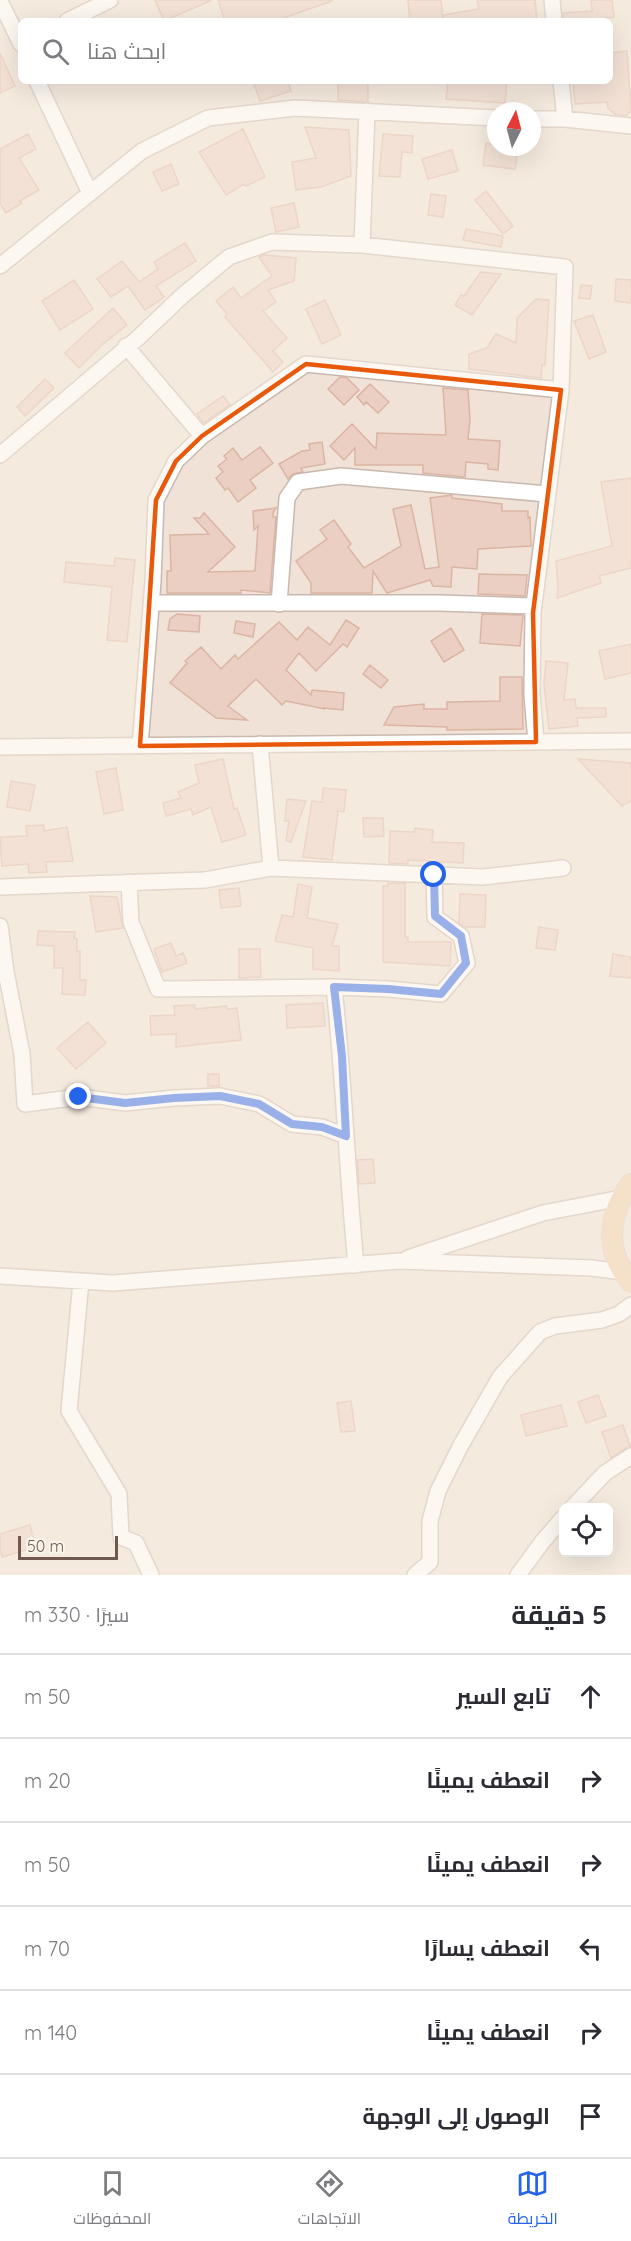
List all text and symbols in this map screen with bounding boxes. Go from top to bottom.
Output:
search box [18,18,613,84]
icon: search [39,35,72,68]
text: ابحث هنا [87,37,167,65]
north arrow [487,102,541,156]
route start [420,861,446,887]
route end [65,1083,91,1109]
map controls [559,1503,613,1557]
button: locate [559,1503,613,1557]
scale bar [18,1533,118,1560]
text: 50 m [27,1536,64,1556]
text: 5 دقيقة [511,1598,607,1631]
text: سيرًا · 330 m [24,1602,129,1627]
icon: ahead [574,1680,607,1713]
text: تابع السير [456,1682,550,1710]
text: 50 m [24,1684,71,1709]
icon: right [574,1764,607,1797]
text: انعطف يمينًا [427,1766,550,1794]
text: 20 m [24,1768,71,1793]
icon: right [574,1848,607,1881]
text: انعطف يمينًا [427,1850,550,1878]
text: 50 m [24,1852,71,1877]
icon: left [574,1932,607,1965]
text: انعطف يسارًا [424,1934,550,1962]
text: 70 m [24,1936,70,1961]
icon: right [574,2016,607,2049]
text: انعطف يمينًا [427,2018,550,2046]
text: 140 m [24,2020,77,2045]
icon: arrive [574,2100,607,2133]
text: الوصول إلى الوجهة [362,2102,550,2130]
tab: المحفوظات [73,2167,151,2233]
tab: الاتجاهات [298,2167,361,2233]
tab: الخريطة [508,2167,558,2233]

